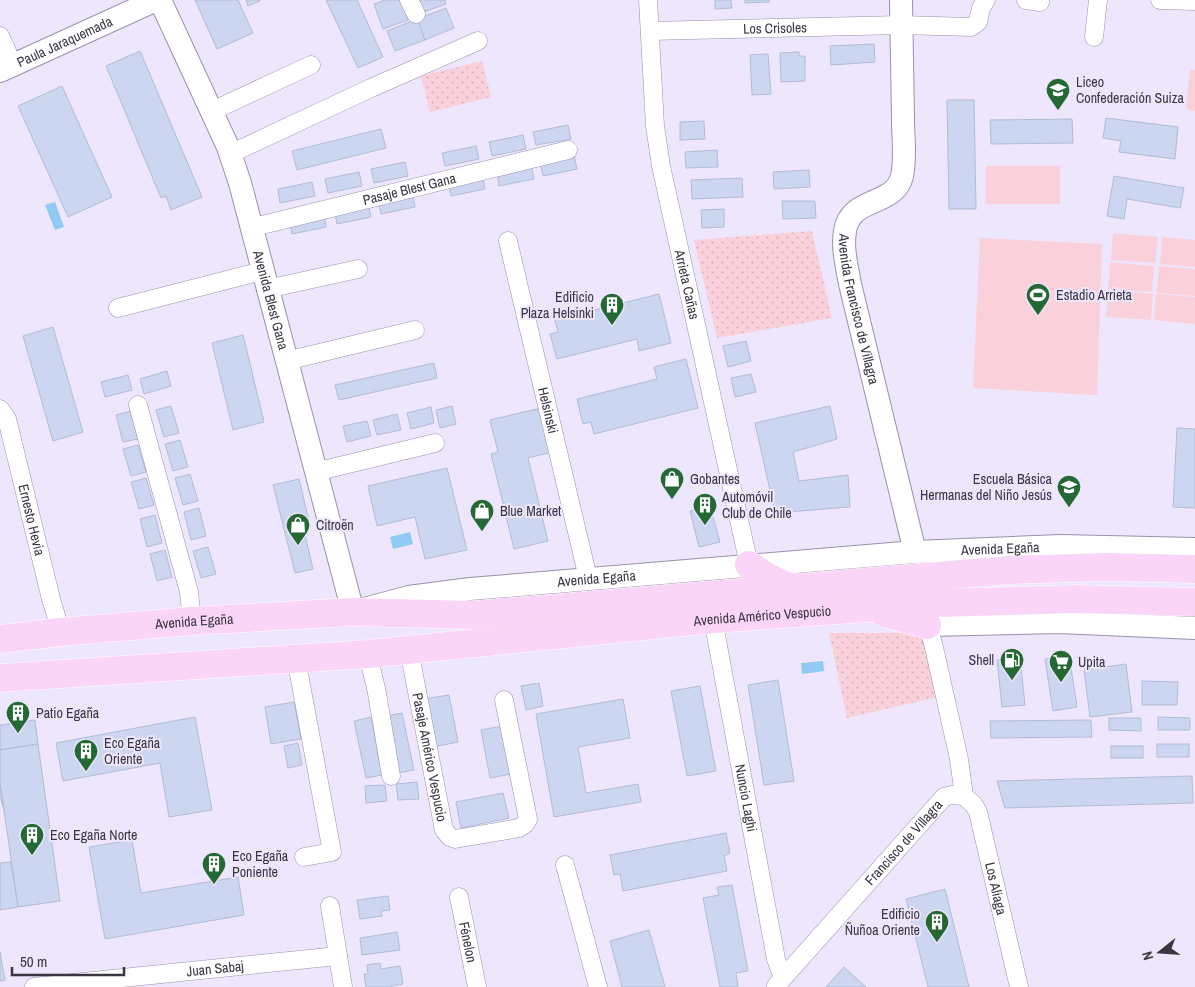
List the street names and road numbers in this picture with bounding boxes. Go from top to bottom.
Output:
street label: Paula Jaraquemada [14,12,116,71]
street label: Los Crisoles [743,18,807,38]
street label: Pasaje Blest Gana [361,169,458,209]
street label: Avenida Francisco de Villagra [835,232,883,387]
street label: Avenida Blest Gana [249,247,293,352]
street label: Arrieta Cañas [670,247,704,321]
street label: Helsinski [534,385,562,435]
street label: Ernesto Hevia [14,482,49,558]
street label: Avenida Egaña [960,538,1041,559]
street label: Avenida Egaña [556,566,637,591]
street label: Avenida Américo Vespucio [692,602,832,630]
street label: Avenida Egaña [153,610,234,633]
street label: Pasaje Américo Vespucio [408,691,451,823]
street label: Nuncio Laghi [731,763,761,833]
street label: Francisco de Villagra [861,796,947,889]
street label: Los Aliaga [981,860,1011,917]
street label: Fénelon [455,920,481,964]
street label: Juan Sabaj [186,957,245,980]

